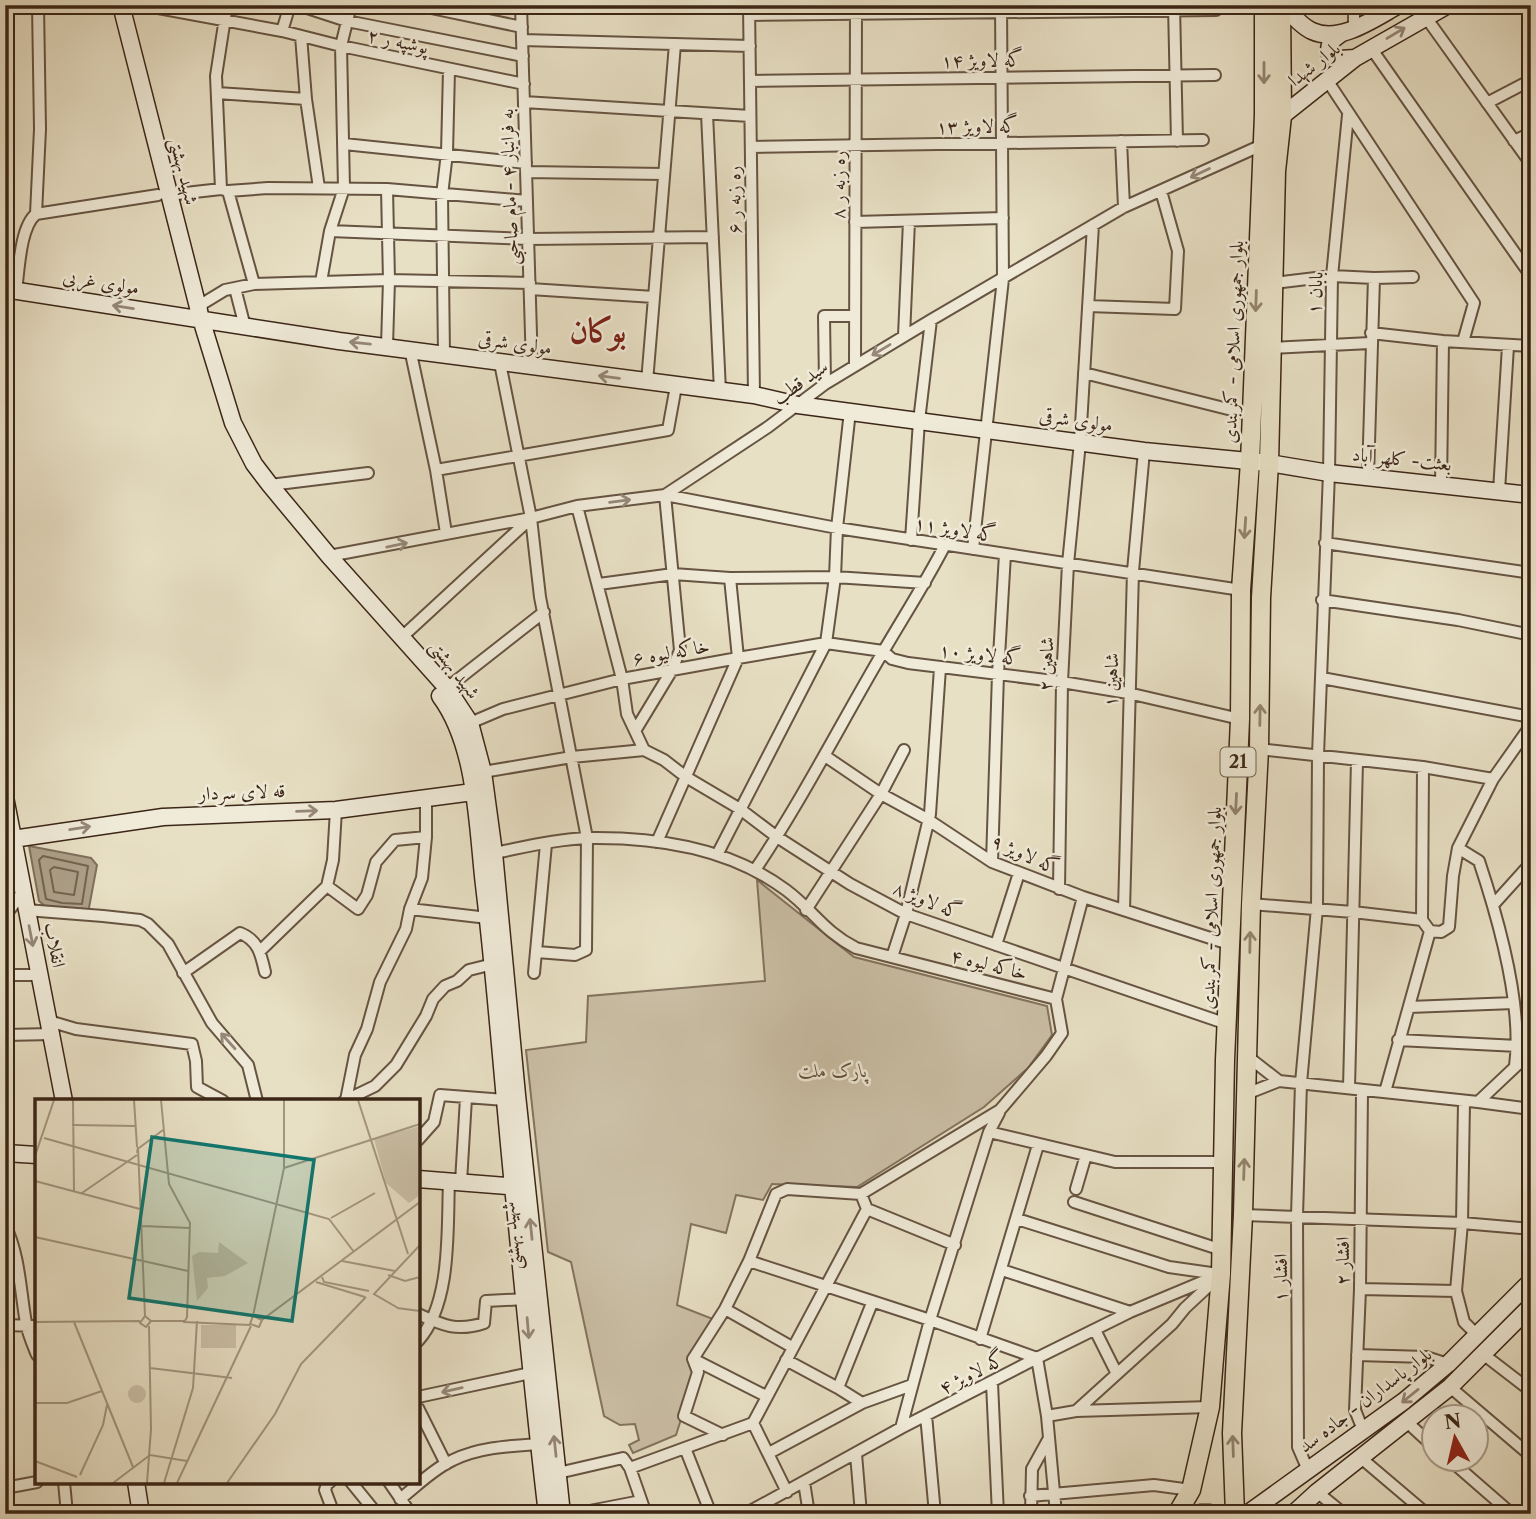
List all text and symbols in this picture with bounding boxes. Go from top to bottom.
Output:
street label: پوشپه ر ۲ [365,23,432,61]
one-way arrow [1386,26,1406,40]
street label: بلوار شهدا [1283,37,1345,92]
street label: گه لاویژ ۱۴ [941,46,1023,72]
one-way arrow [1257,62,1271,85]
street label: به فرانبار ۴ - مام صاحبی [495,108,528,266]
street label: گه لاویژ ۱۳ [936,112,1018,138]
street label: شهید بهشتی [163,135,203,208]
street label: ۸ ره زبه ر [827,151,850,219]
street label: ره زبه ر ۶ [722,166,746,234]
one-way arrow [1190,167,1211,180]
street label: بلوار جمهوری اسلامی - کمربندی [1218,240,1249,444]
street label: مولوی غربی [61,265,141,302]
street label: بابان ۱ [1302,271,1328,315]
one-way arrow [1249,289,1262,312]
one-way arrow [112,300,134,313]
district label: بوکان [569,310,627,352]
street label: مولوی شرقی [477,326,553,361]
one-way arrow [349,337,371,350]
one-way arrow [871,343,891,357]
street label: سید قطب [768,355,833,410]
one-way arrow [598,371,621,384]
street label: مولوی شرقی [1038,403,1114,438]
street label: بعثت- کلهر آباد [1351,442,1453,477]
one-way arrow [608,494,630,507]
street label: گه لاویژ ۱۱ [913,509,998,547]
one-way arrow [1239,516,1252,539]
one-way arrow [385,537,408,551]
street label: خاکه لیوه ۶ [631,634,712,671]
street label: شهید بهشتی [423,635,485,704]
street label: گه لاویژ ۱۰ [938,636,1022,670]
street label: شاهین ۲ [1034,636,1058,692]
street label: شاهین ۱ [1099,652,1123,708]
one-way arrow [1253,703,1267,726]
road number: 21 [1220,748,1256,776]
street label: قه لای سردار [196,779,286,806]
one-way arrow [1230,793,1243,816]
one-way arrow [295,804,318,817]
street label: بلوار جمهوری اسلامی - کمربندی [1196,806,1227,1010]
one-way arrow [68,821,91,834]
street label: گه لاویژ ۹ [988,827,1063,879]
street label: گه لاویژ ۸ [890,874,965,924]
street label: انقلاب [39,920,71,970]
one-way arrow [25,924,39,947]
one-way arrow [1244,931,1257,954]
street label: خاکه لیوه ۴ [948,943,1030,986]
one-way arrow [219,1033,236,1050]
park label: پارک ملت [799,1059,869,1084]
inset map [35,1099,420,1484]
one-way arrow [1237,1158,1251,1181]
street label: شهید بهشتی [496,1200,528,1271]
one-way arrow [525,1218,538,1241]
street label: افشار ۲ [1331,1237,1354,1285]
street label: افشار ۱ [1269,1254,1292,1302]
one-way arrow [522,1316,535,1338]
street label: بلوار پاسداران - جاده سد [1294,1342,1437,1459]
street label: گه لاویژ ۴ [934,1345,1009,1399]
one-way arrow [441,1384,464,1397]
one-way arrow [1402,1388,1420,1403]
north arrow [1420,1404,1490,1474]
text: N [1443,1409,1462,1434]
one-way arrow [1226,1434,1239,1457]
one-way arrow [548,1435,561,1458]

